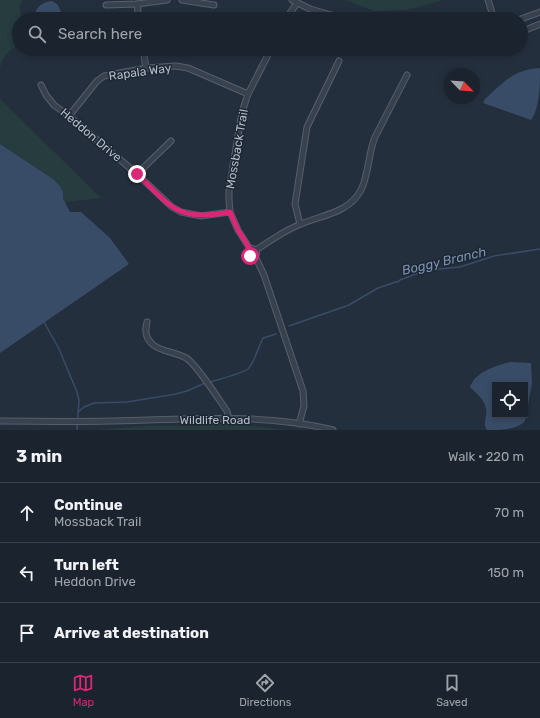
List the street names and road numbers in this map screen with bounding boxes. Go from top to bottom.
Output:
street label: Rapala Way [108,61,173,83]
street label: Heddon Drive [58,105,125,165]
street label: Mossback Trail [223,108,251,190]
street label: Wildlife Road [180,413,251,427]

